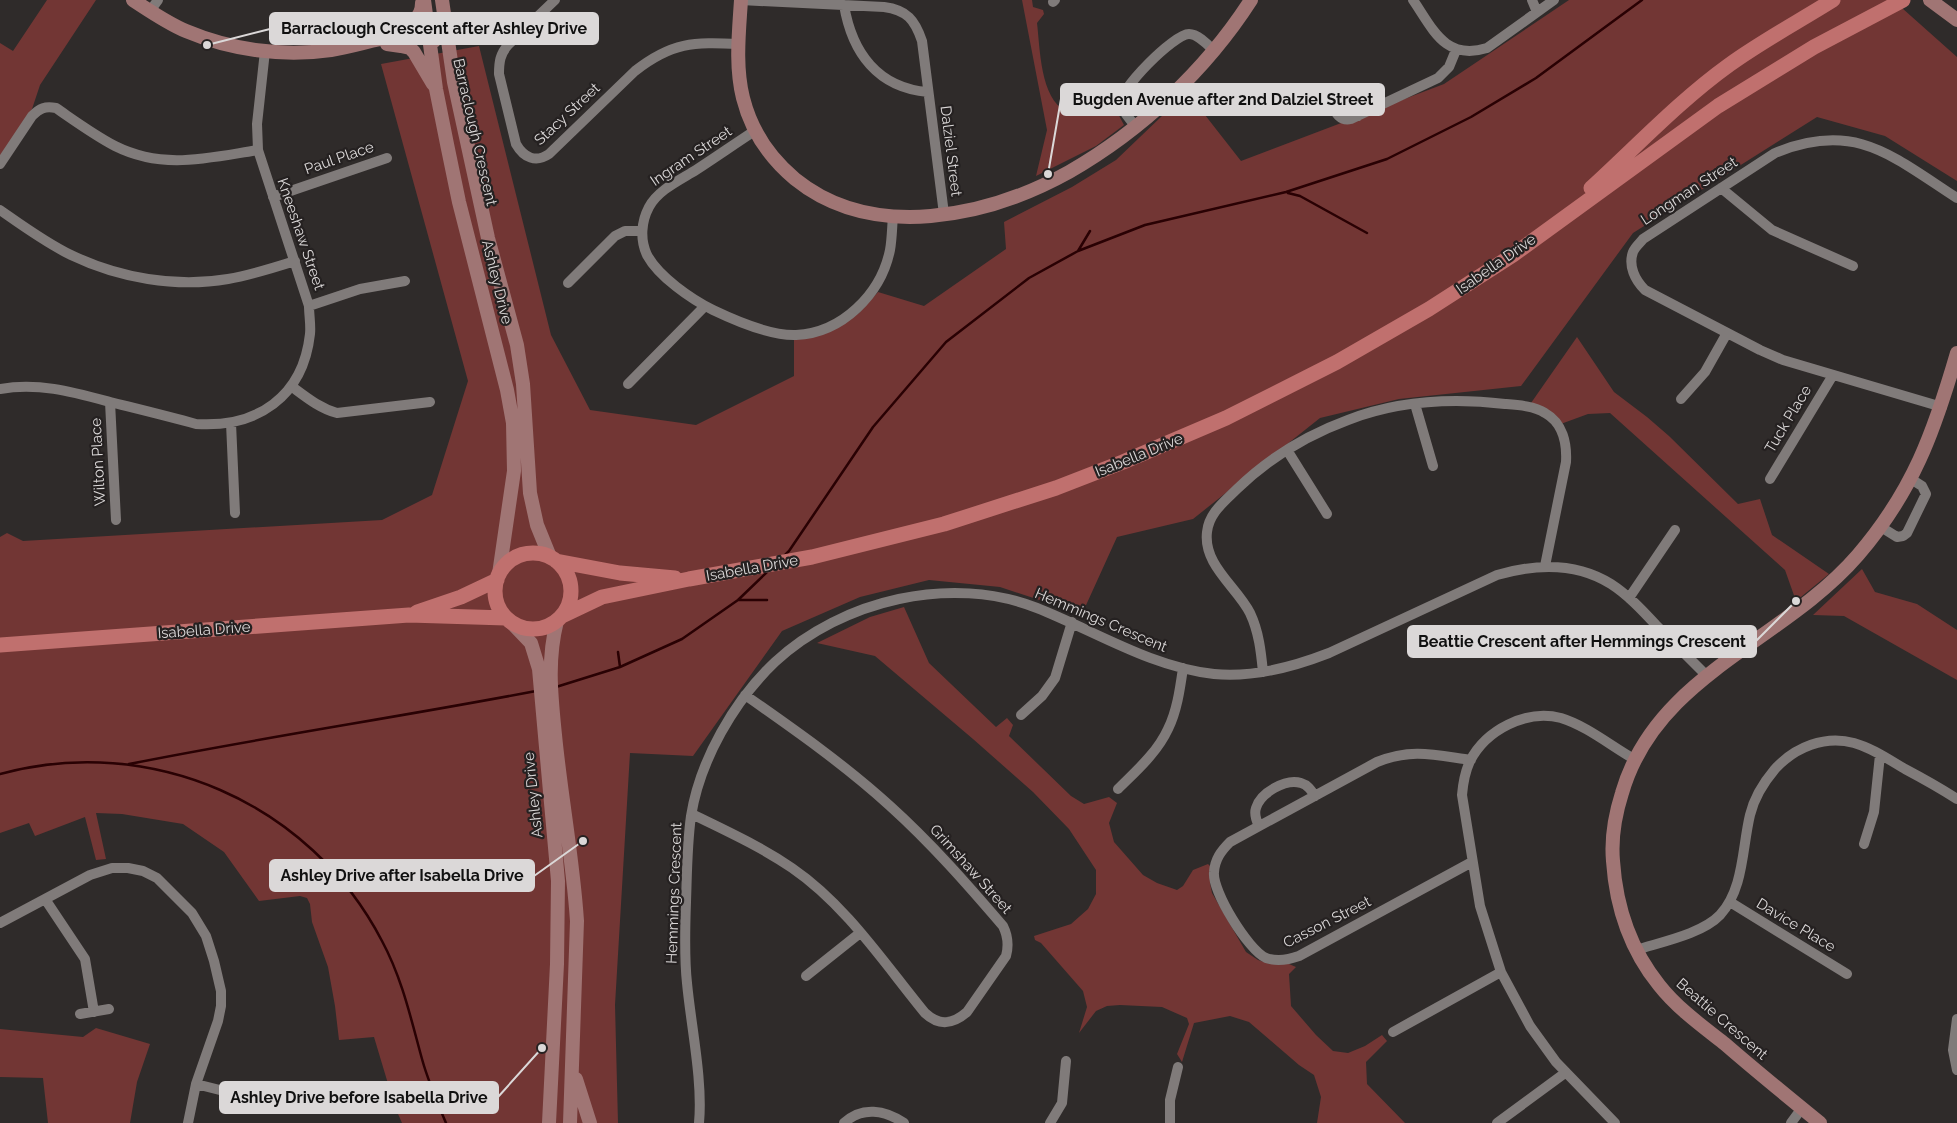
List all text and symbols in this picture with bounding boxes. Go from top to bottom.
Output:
callout: Barraclough Crescent after Ashley Drive [270,13,598,44]
text: Barraclough Crescent after Ashley Drive [281,19,587,38]
street label: Barraclough Crescent [449,56,501,208]
street label: Stacy Street [530,79,604,149]
callout: Bugden Avenue after 2nd Dalziel Street [1061,84,1384,115]
text: Bugden Avenue after 2nd Dalziel Street [1072,90,1374,109]
street label: Dalziel Street [936,105,966,197]
street label: Ingram Street [647,122,735,190]
street label: Paul Place [302,138,376,178]
street label: Longman Street [1637,153,1741,229]
street label: Kneeshaw Street [273,176,329,292]
street label: Isabella Drive [1453,230,1539,298]
street label: Ashley Drive [478,238,516,326]
street label: Tuck Place [1761,382,1815,456]
street label: Wilton Place [87,417,109,506]
street label: Isabella Drive [1092,429,1186,481]
street label: Isabella Drive [705,551,800,585]
street label: Hemmings Crescent [1032,584,1170,656]
street label: Isabella Drive [157,618,251,642]
callout: Beattie Crescent after Hemmings Crescent [1408,626,1756,657]
text: Beattie Crescent after Hemmings Crescent [1418,632,1746,651]
street label: Ashley Drive [520,751,546,839]
street label: Grimshaw Street [926,821,1016,917]
street label: Hemmings Crescent [663,822,685,964]
callout: Ashley Drive after Isabella Drive [270,860,534,891]
text: Ashley Drive after Isabella Drive [280,866,524,885]
street label: Casson Street [1280,892,1374,952]
street label: Davice Place [1753,894,1839,956]
street label: Beattie Crescent [1673,975,1771,1063]
callout: Ashley Drive before Isabella Drive [220,1082,498,1113]
text: Ashley Drive before Isabella Drive [230,1088,488,1107]

